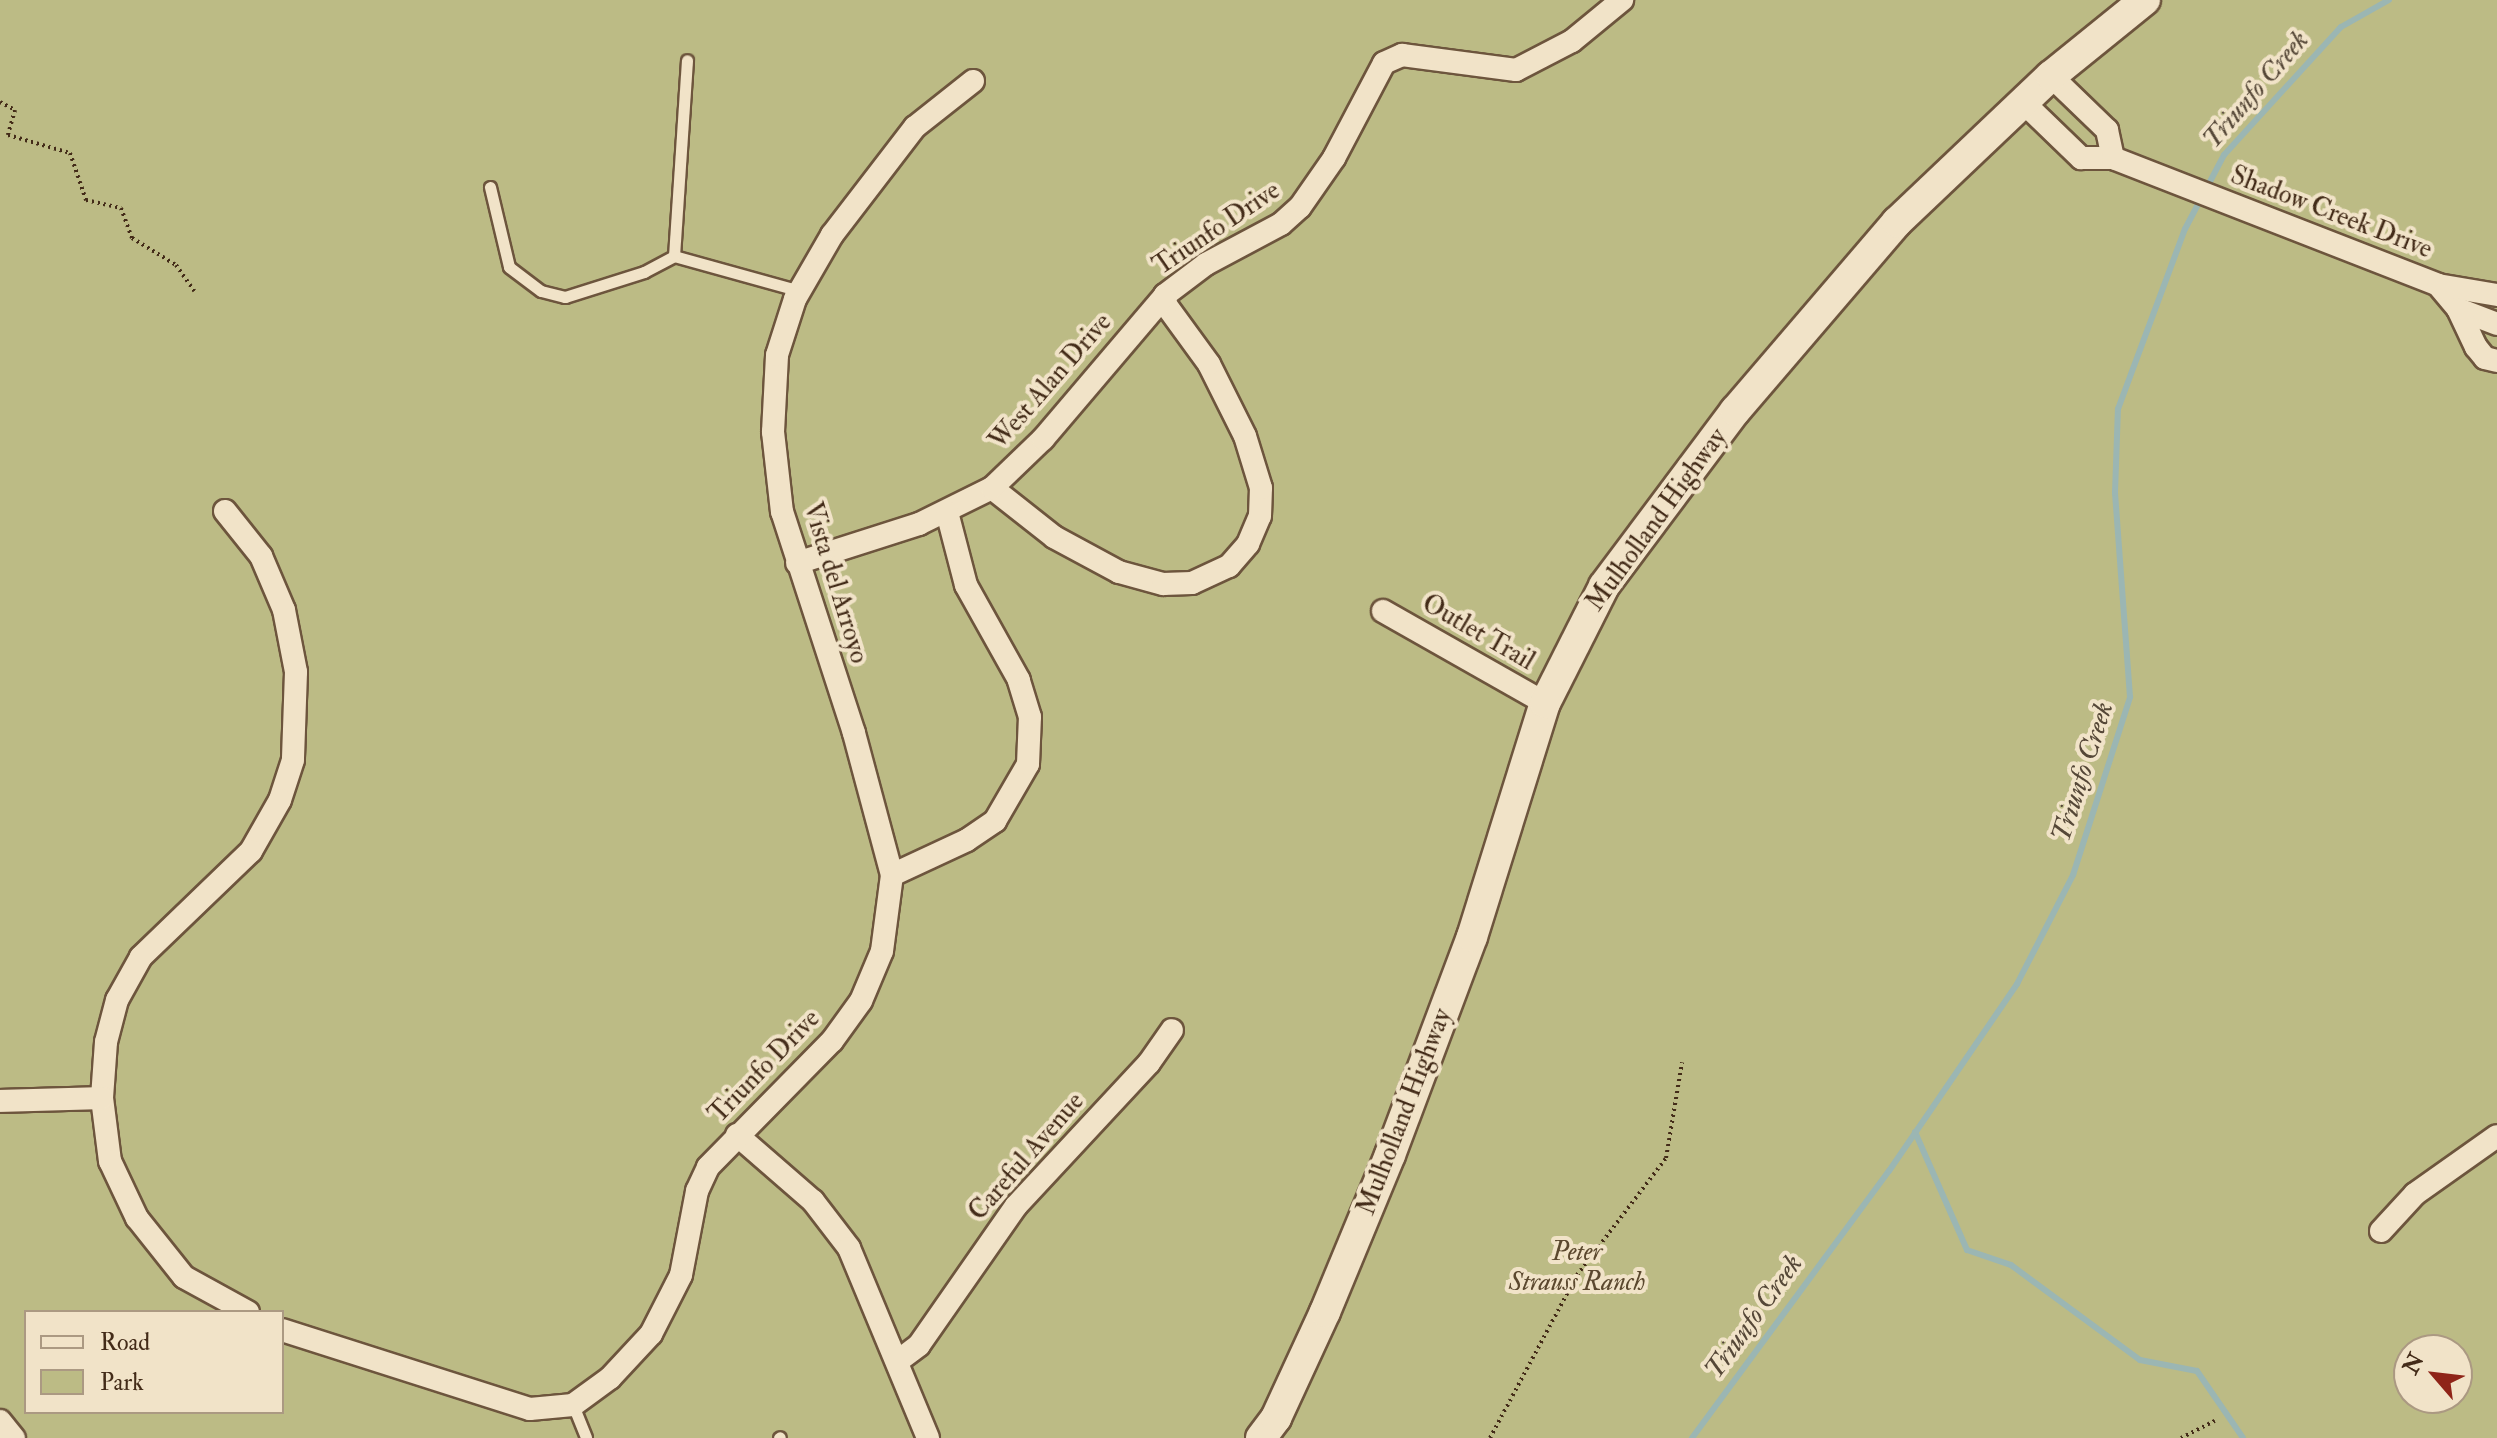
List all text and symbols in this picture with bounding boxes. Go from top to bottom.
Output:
water label: Triunfo Creek [2196,24,2316,156]
street label: Shadow Creek Drive [2226,160,2436,266]
street label: Triunfo Drive [1148,175,1286,283]
street label: West Alan Drive [983,308,1119,456]
street label: Mulholland Highway [1580,422,1734,618]
street label: Vista del Arroyo [796,499,874,667]
street label: Outlet Trail [1416,588,1540,678]
water label: Triunfo Creek [2045,698,2121,846]
street label: Triunfo Drive [703,1004,827,1130]
street label: Mulholland Highway [1351,1004,1459,1220]
street label: Careful Avenue [963,1087,1091,1227]
park label: Peter Strauss Ranch [1509,1237,1645,1298]
water label: Triunfo Creek [1698,1248,1810,1386]
legend [24,1310,284,1414]
text: Road [100,1327,150,1358]
north arrow [2393,1334,2473,1414]
text: N [2397,1348,2431,1379]
text: Park [100,1367,144,1398]

